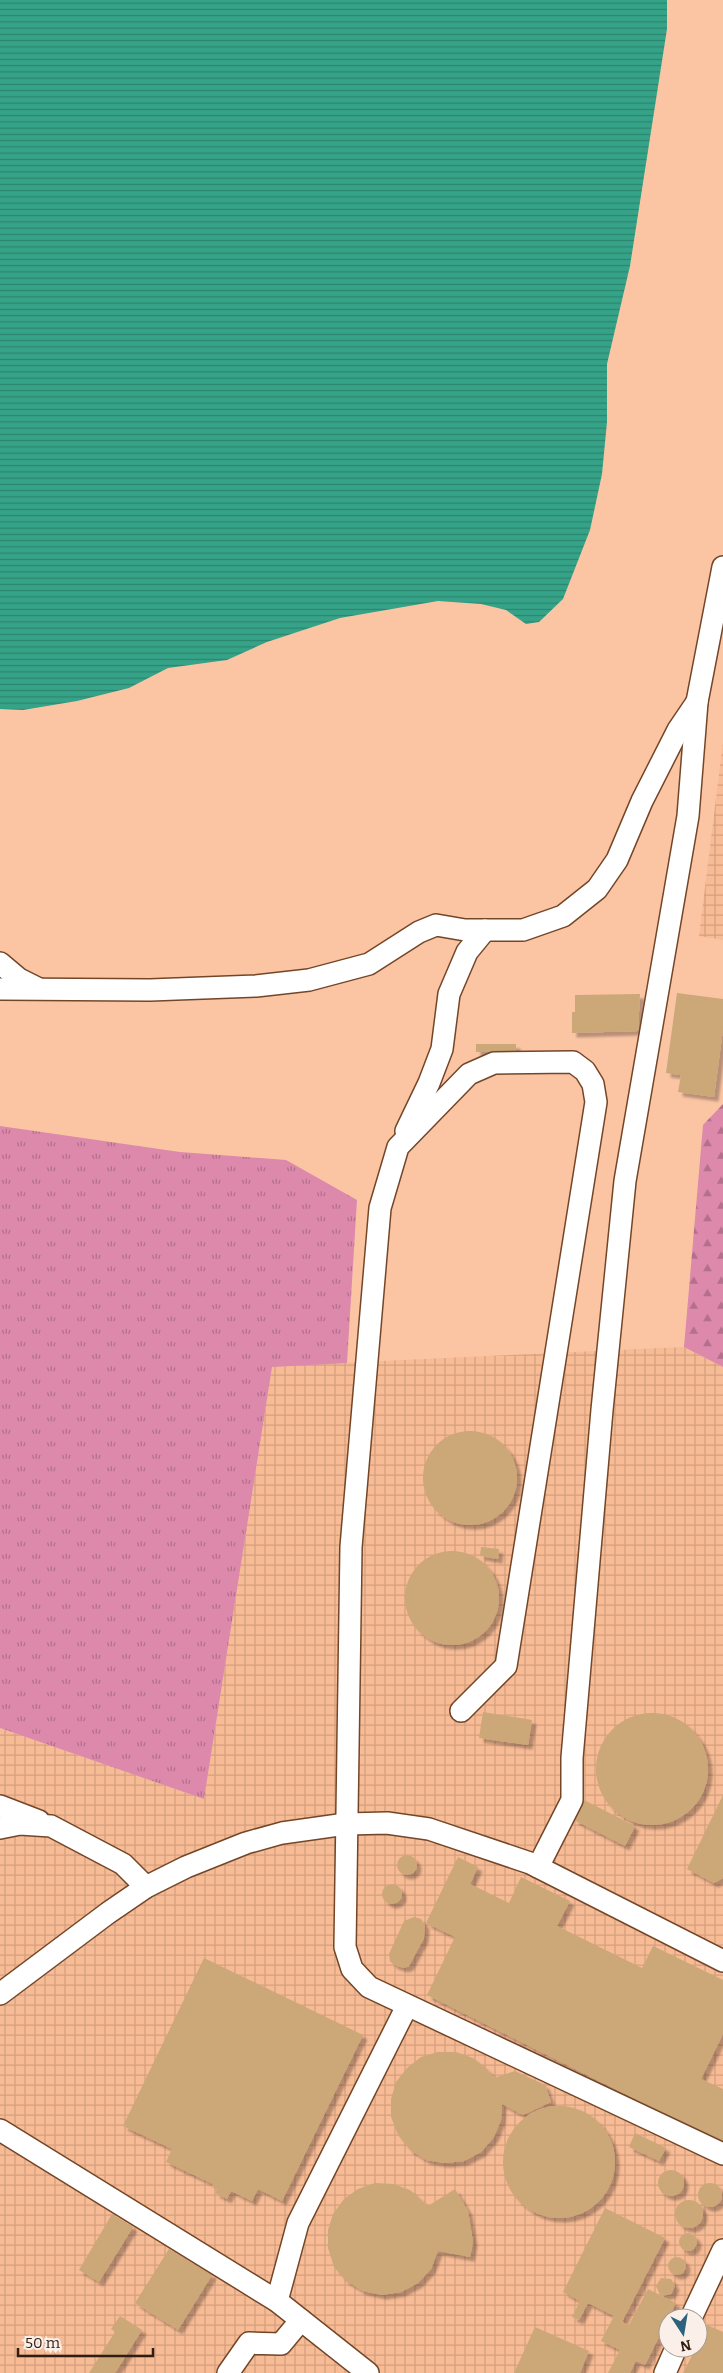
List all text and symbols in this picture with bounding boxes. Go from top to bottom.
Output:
north arrow [658,2308,708,2358]
scale bar [18,2326,152,2358]
text: 50 m [25,2334,61,2352]
text: N [678,2336,693,2355]

